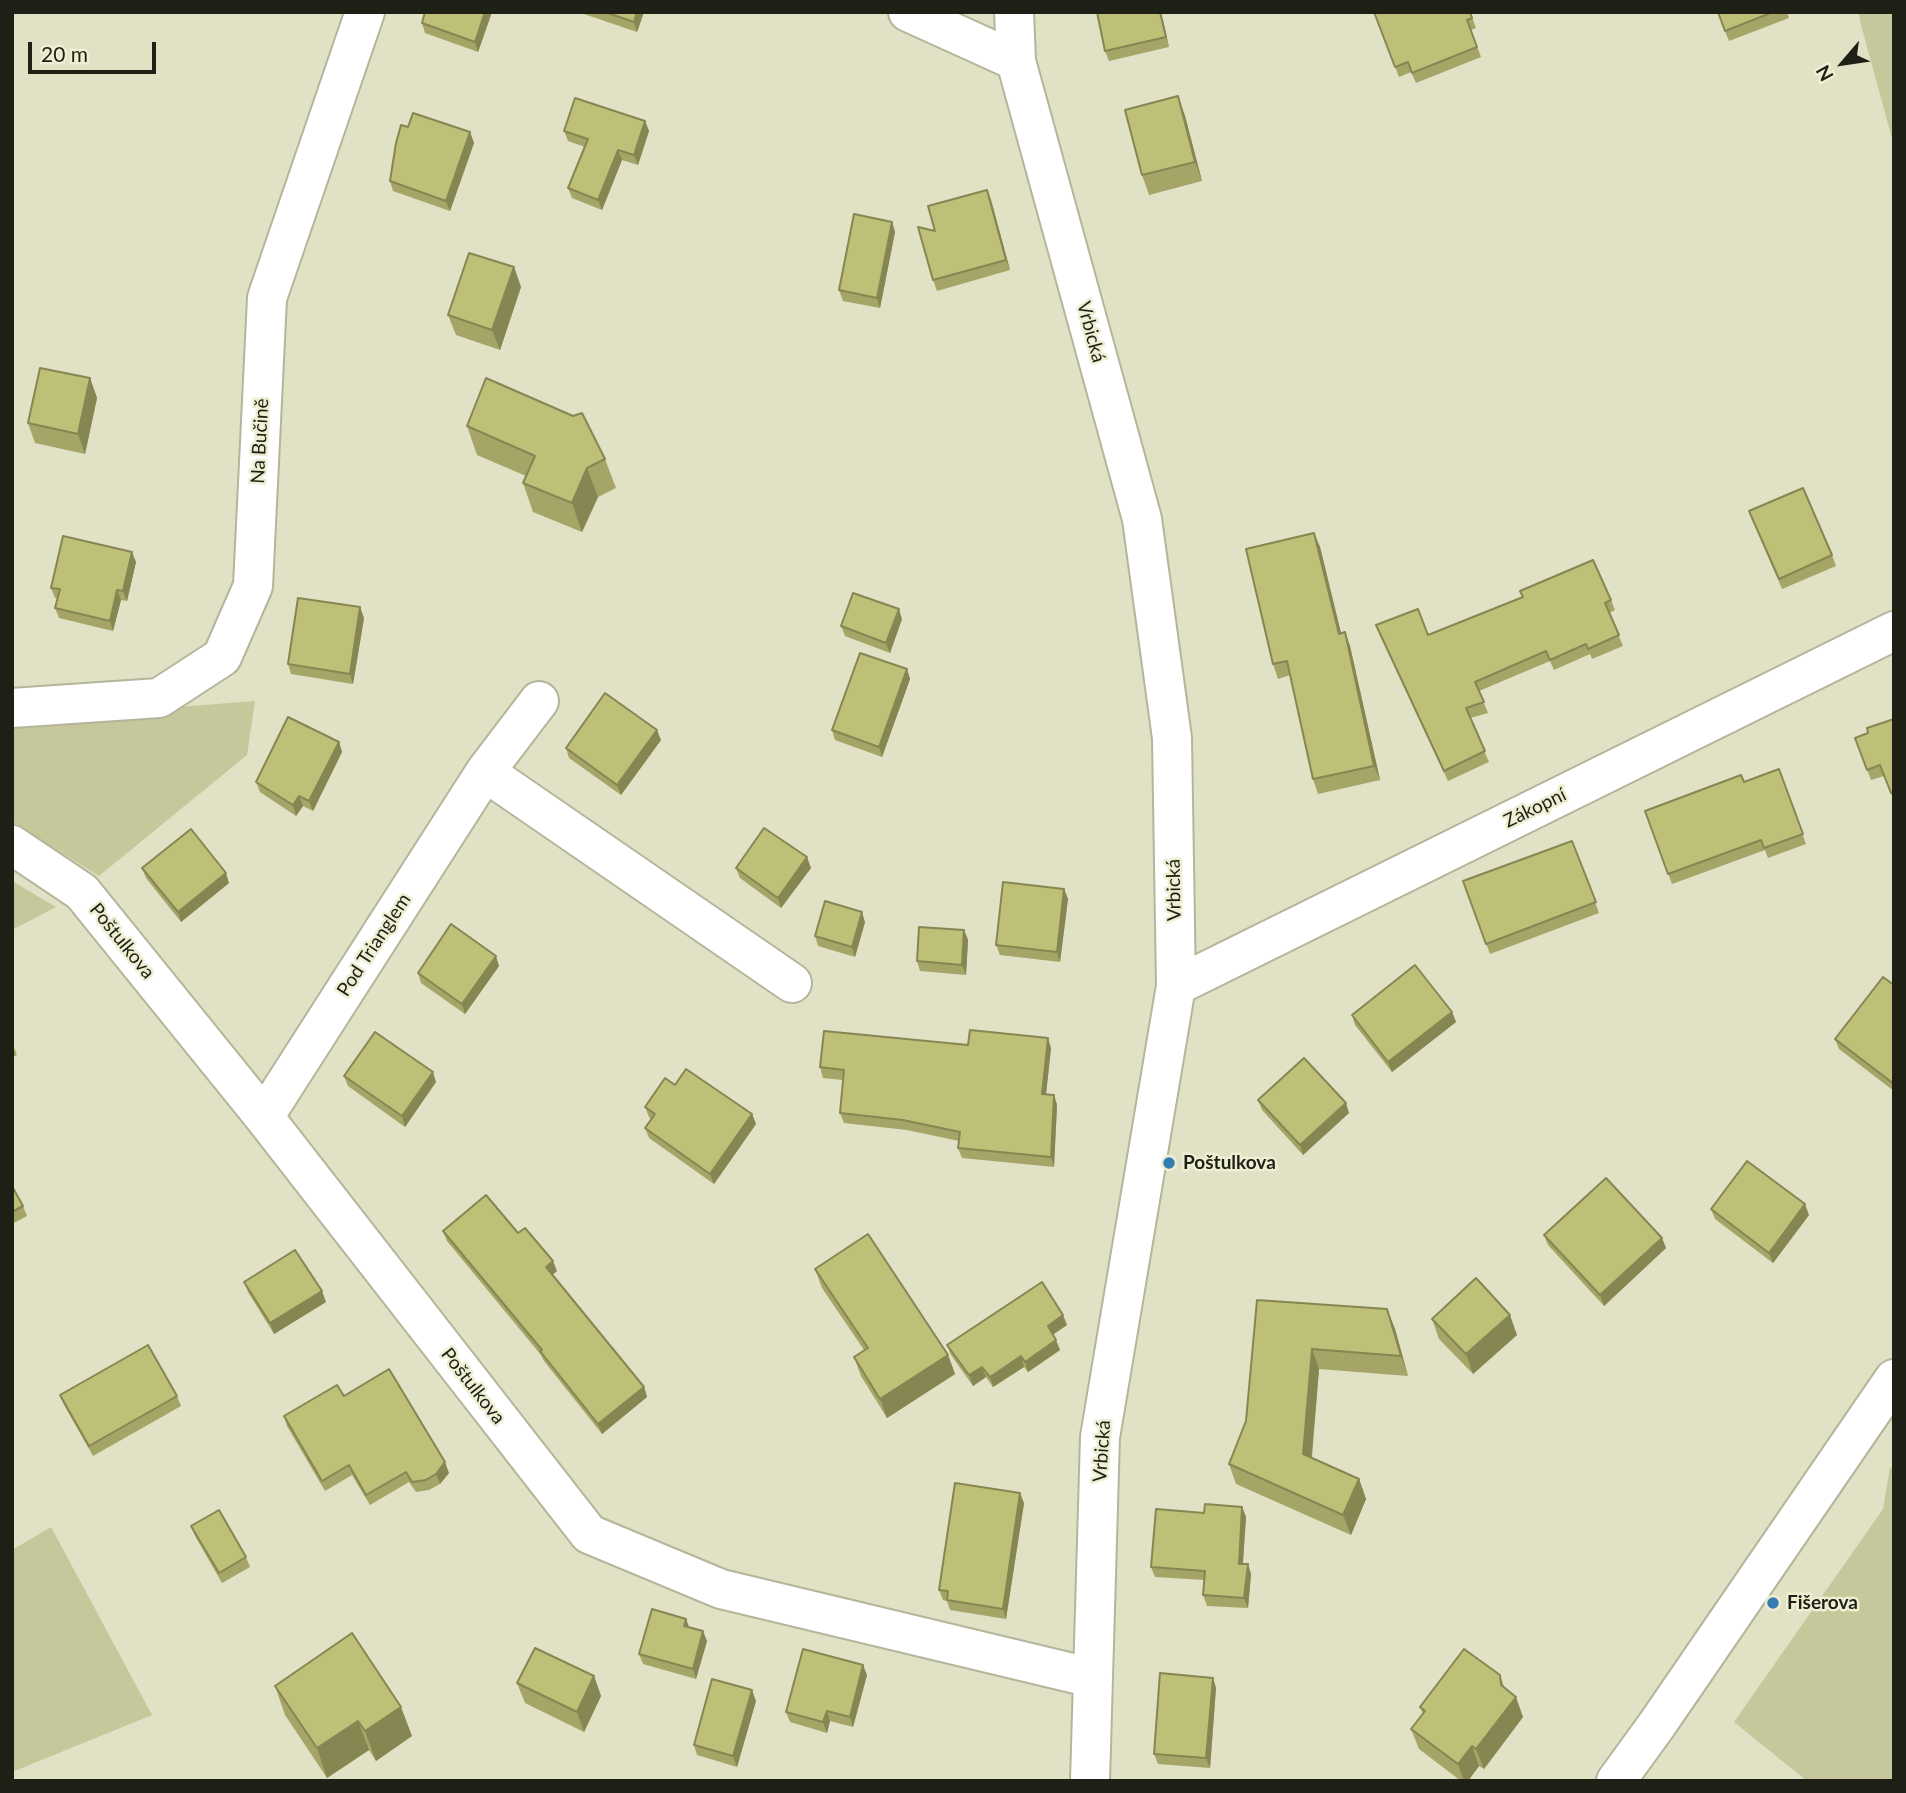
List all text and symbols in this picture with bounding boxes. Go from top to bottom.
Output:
scale bar [32,28,159,72]
north arrow [1808,28,1878,98]
text: 20 m [41,41,88,66]
text: N [1811,61,1838,85]
street label: Vrbická [1072,299,1110,365]
street label: Na Bučině [246,398,274,484]
street label: Zákopní [1500,783,1570,833]
street label: Vrbická [1162,859,1186,921]
street label: Pod Trianglem [332,889,416,1001]
street label: Poštulkova [85,899,159,983]
place label: Poštulkova [1183,1152,1276,1174]
marker: Poštulkova [1161,1155,1177,1171]
street label: Poštulkova [436,1343,510,1429]
street label: Vrbická [1088,1419,1116,1483]
place label: Fišerova [1787,1592,1858,1614]
marker: Fišerova [1765,1595,1781,1611]

